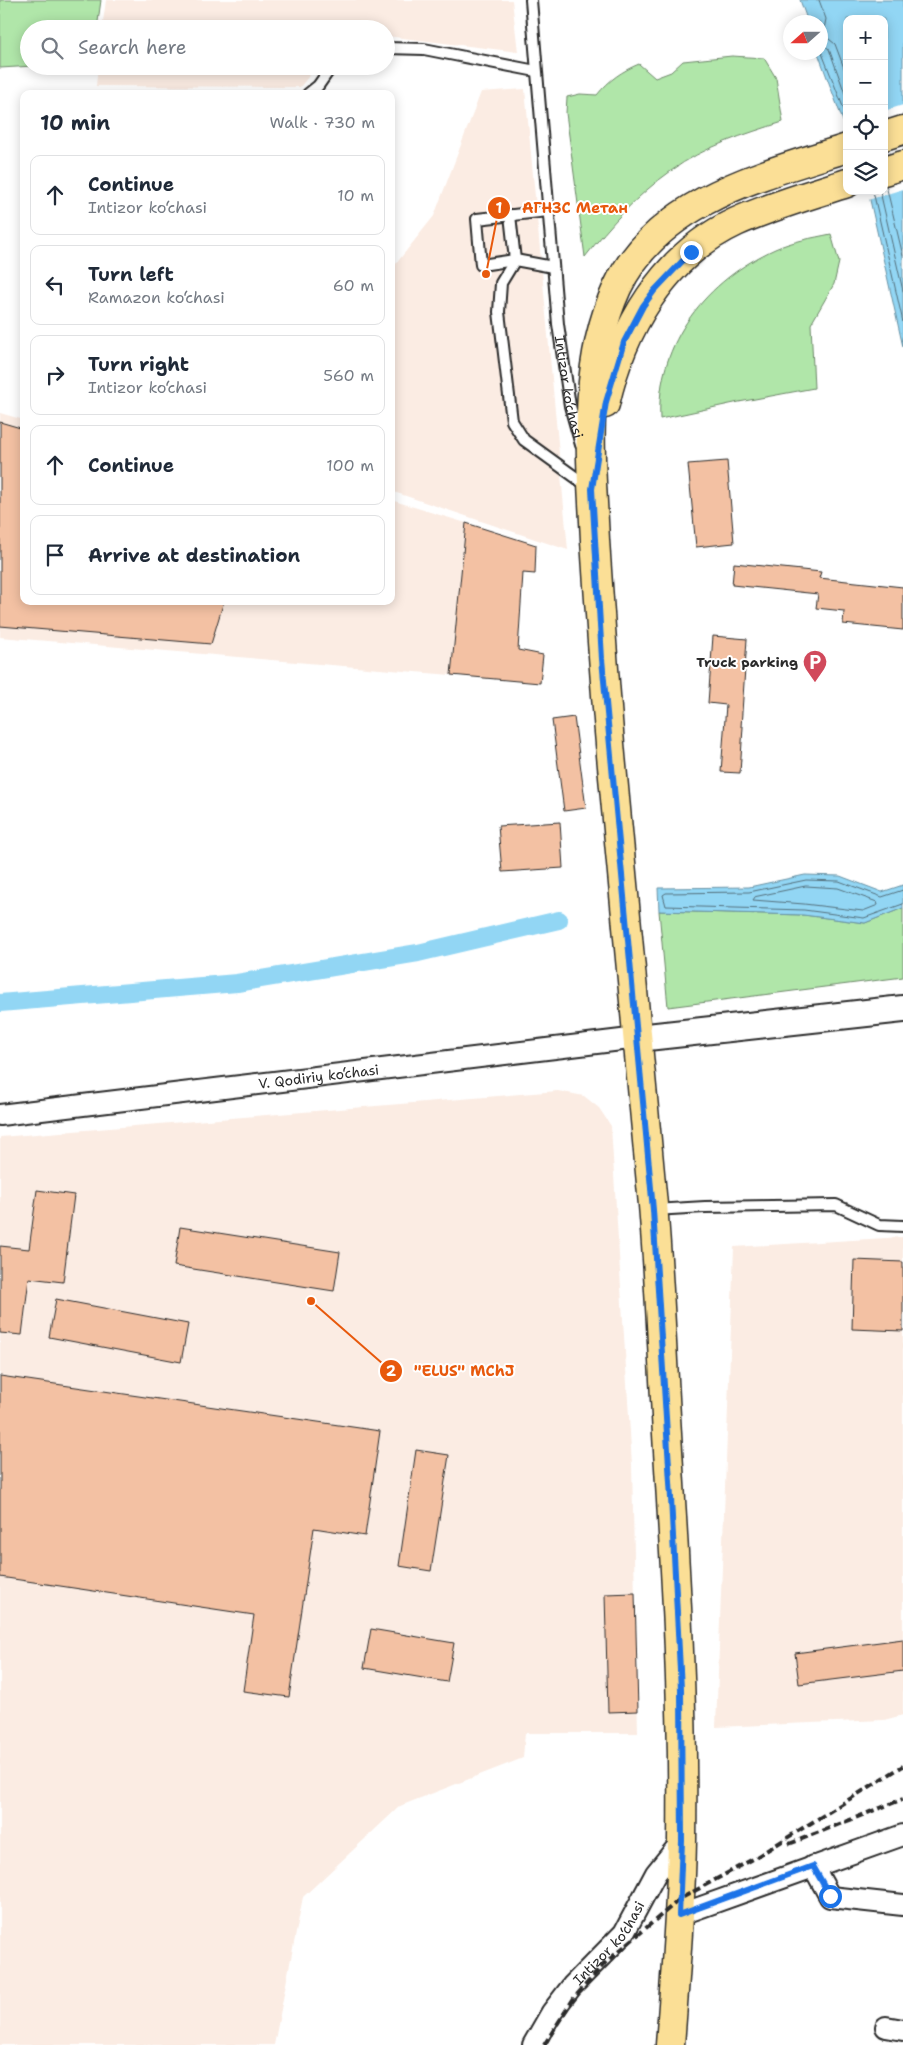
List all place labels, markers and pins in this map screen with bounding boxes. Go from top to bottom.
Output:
callout: АГНЗС Метан [487,193,637,223]
parking icon: Truck parking [802,649,828,683]
place label: Truck parking [696,653,798,671]
callout: "ELUS" MChJ [379,1356,524,1386]

